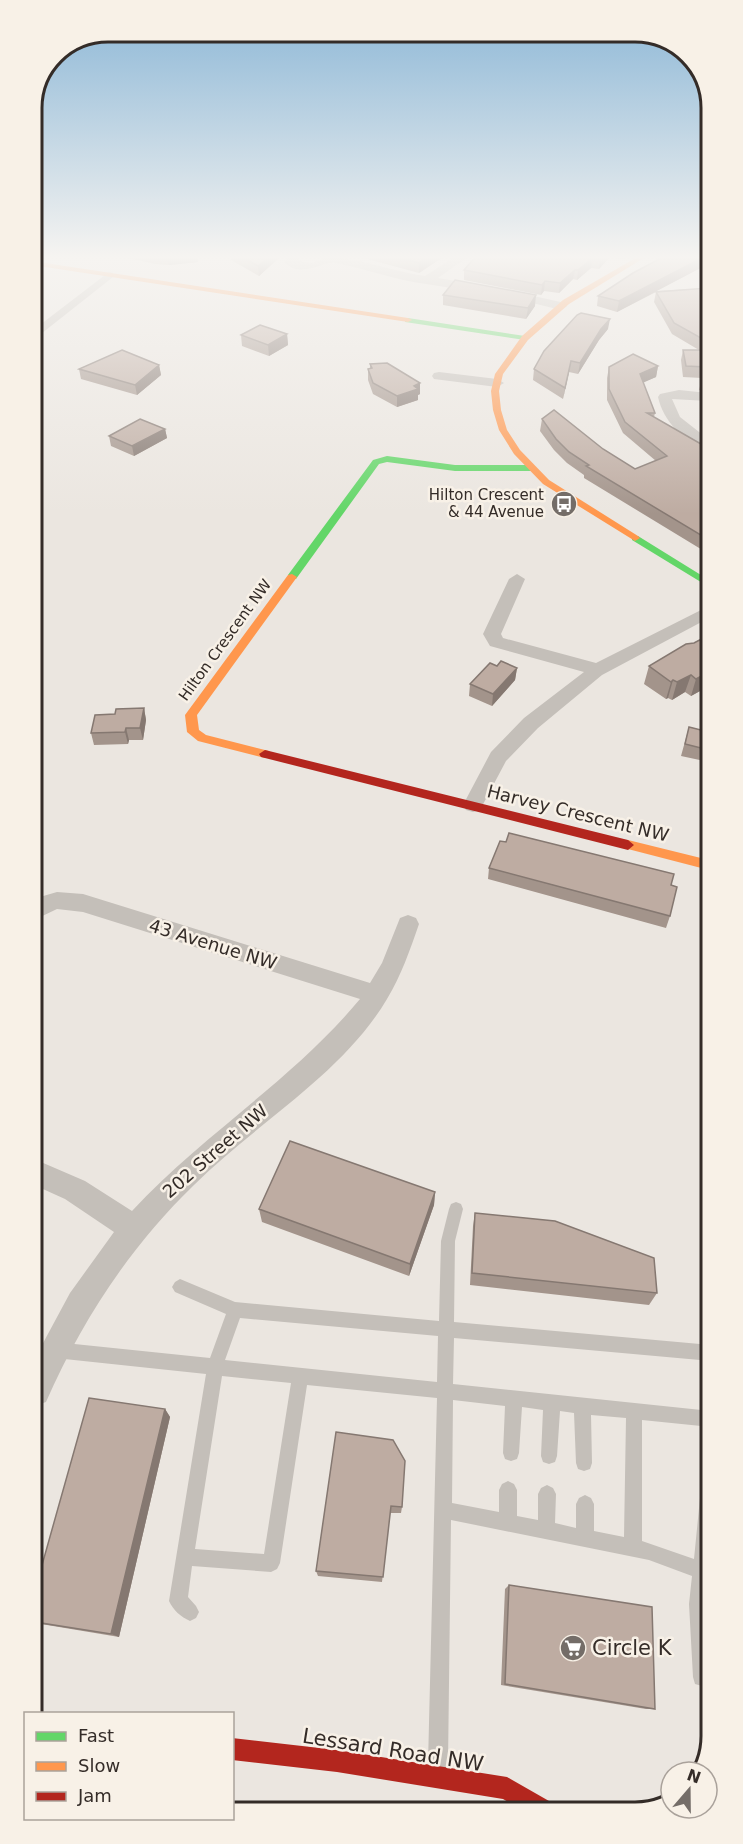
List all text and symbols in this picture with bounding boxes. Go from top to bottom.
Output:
place label: Hilton Crescent & 44 Avenue [429,486,544,521]
bus stop icon: Hilton Crescent & 44 Avenue [549,489,579,519]
street label: Hilton Crescent NW [175,576,275,704]
street label: Harvey Crescent NW [485,780,671,846]
street label: 43 Avenue NW [147,915,280,973]
street label: 202 Street NW [158,1100,272,1202]
supermarket icon: Circle K [558,1633,588,1663]
place label: Circle K [592,1636,673,1660]
legend [24,1712,234,1820]
street label: Lessard Road NW [301,1724,486,1776]
text: Fast [78,1725,114,1746]
text: Slow [78,1755,120,1776]
north arrow [659,1760,719,1820]
text: N [684,1765,704,1788]
text: Jam [77,1785,112,1806]

